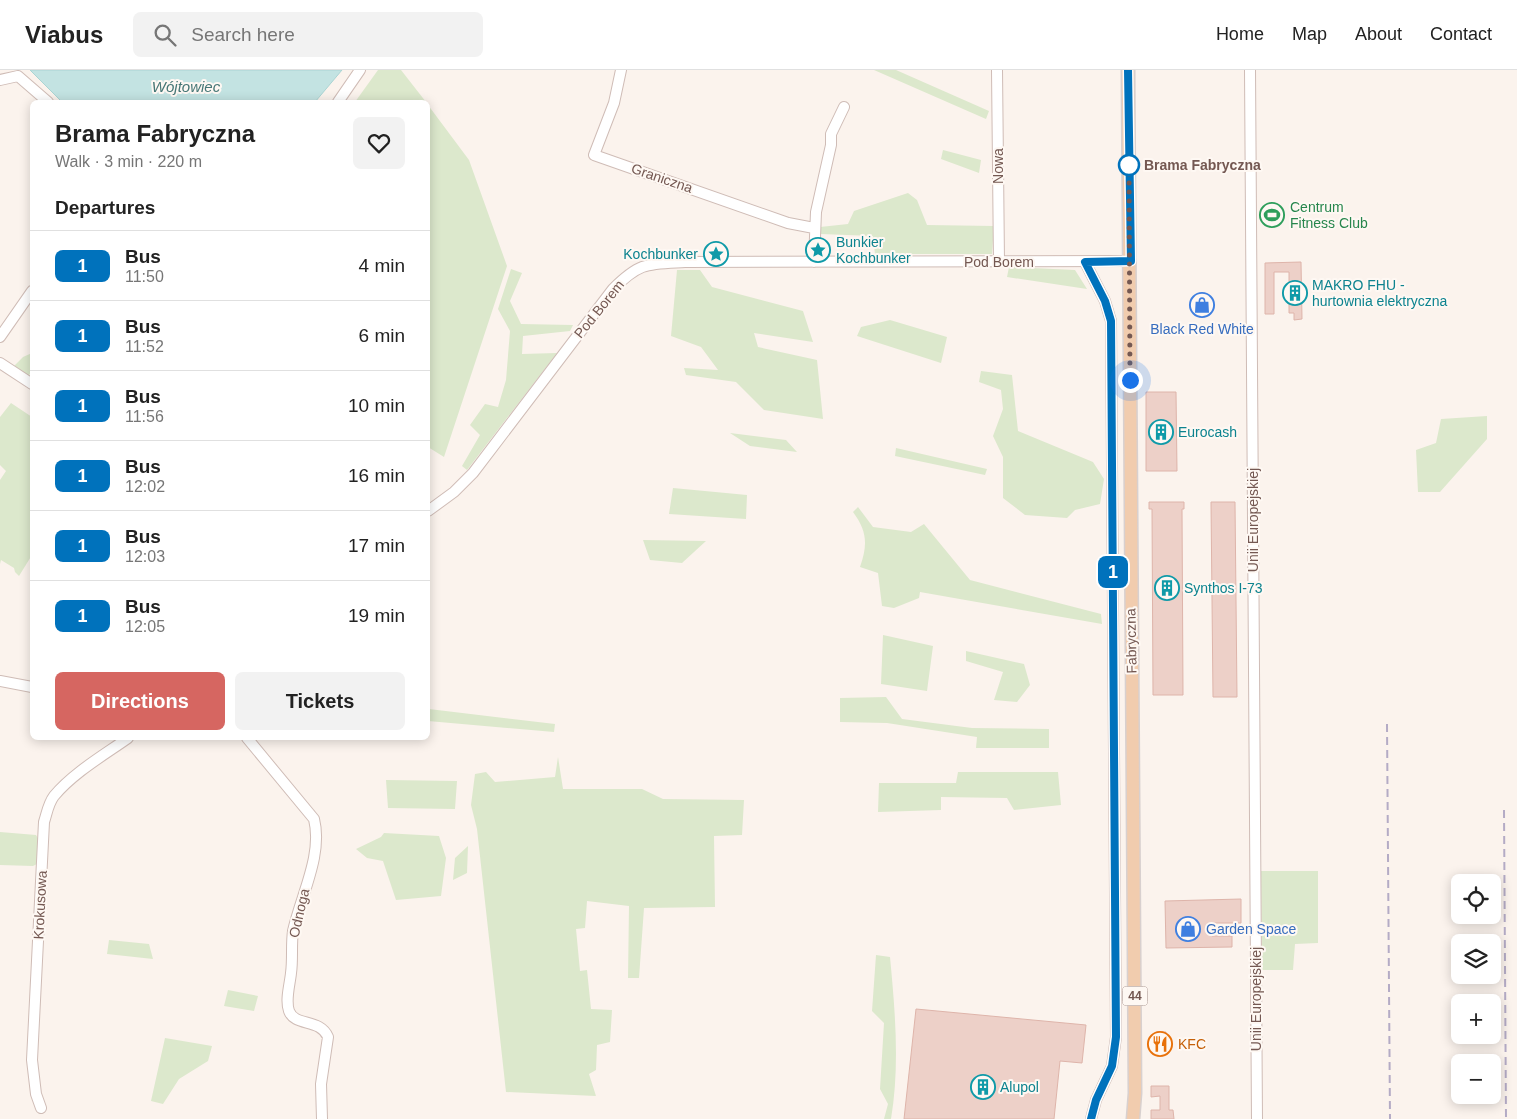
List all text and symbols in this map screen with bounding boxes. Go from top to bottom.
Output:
search box [133,12,483,57]
text: Viabus [25,21,103,48]
icon: search [151,21,179,49]
text: Search here [191,24,295,45]
text: Home [1216,24,1264,44]
text: Map [1292,24,1327,44]
text: About [1355,24,1402,44]
text: Contact [1430,24,1492,44]
water label: Wójtowiec [152,78,221,95]
button: heart [353,117,405,169]
text: Brama Fabryczna [55,120,255,147]
street label: Nowa [990,148,1006,184]
text: Walk · 3 min · 220 m [55,153,202,170]
marker: Brama Fabryczna [1118,154,1140,176]
place label: Brama Fabryczna [1144,157,1261,173]
street label: Graniczna [629,160,695,196]
text: Departures [55,197,155,218]
place label: Centrum Fitness Club [1290,199,1368,231]
sports icon: Centrum Fitness Club [1259,202,1285,228]
place label: Bunkier Kochbunker [836,234,911,266]
place icon: Bunkier Kochbunker [805,237,831,263]
place icon: Kochbunker [703,241,729,267]
text: Bus [125,246,161,267]
place label: Kochbunker [623,246,698,262]
street label: Pod Borem [964,254,1034,270]
text: 4 min [359,255,405,276]
text: 1 [77,256,88,276]
text: 11:50 [125,268,164,285]
street label: Pod Borem [571,277,627,341]
place label: MAKRO FHU - hurtownia elektryczna [1312,277,1448,309]
building icon: MAKRO FHU - hurtownia elektryczna [1282,280,1308,306]
shop icon: Black Red White [1189,292,1215,318]
text: Bus [125,316,161,337]
place label: Black Red White [1150,321,1254,337]
text: 6 min [359,325,405,346]
text: 1 [77,326,88,346]
text: 11:52 [125,338,164,355]
your location [1118,368,1143,393]
text: Bus [125,386,161,407]
text: 10 min [348,395,405,416]
text: 1 [77,396,88,416]
text: 11:56 [125,408,164,425]
building icon: Eurocash [1148,419,1174,445]
place label: Eurocash [1178,424,1237,440]
text: Bus [125,456,161,477]
text: 16 min [348,465,405,486]
text: 1 [77,466,88,486]
street label: Unii Europejskiej [1245,468,1261,572]
text: 12:02 [125,478,165,495]
text: Bus [125,526,161,547]
text: 17 min [348,535,405,556]
text: 1 [77,536,88,556]
text: 12:03 [125,548,165,565]
line badge: 1 [1097,556,1129,588]
text: 1 [1108,562,1118,582]
building icon: Synthos I-73 [1154,575,1180,601]
place label: Synthos I-73 [1184,580,1263,596]
text: Bus [125,596,161,617]
text: 19 min [348,605,405,626]
text: 1 [77,606,88,626]
street label: Fabryczna [1122,608,1140,674]
text: 12:05 [125,618,165,635]
button: Directions [55,672,225,730]
button: Tickets [235,672,405,730]
street label: Krokusowa [30,870,50,940]
map controls [1451,874,1501,1104]
button: locate [1451,874,1501,924]
street label: Odnoga [286,887,312,939]
shop icon: Garden Space [1175,916,1201,942]
place label: Garden Space [1206,921,1296,937]
button: layers [1451,934,1501,984]
street label: Unii Europejskiej [1248,947,1264,1051]
road number: 44 [1122,986,1148,1006]
button: + [1451,994,1501,1044]
restaurant icon: KFC [1147,1031,1173,1057]
place label: KFC [1178,1036,1206,1052]
button: − [1451,1054,1501,1104]
building icon: Alupol [970,1074,996,1100]
place label: Alupol [1000,1079,1039,1095]

